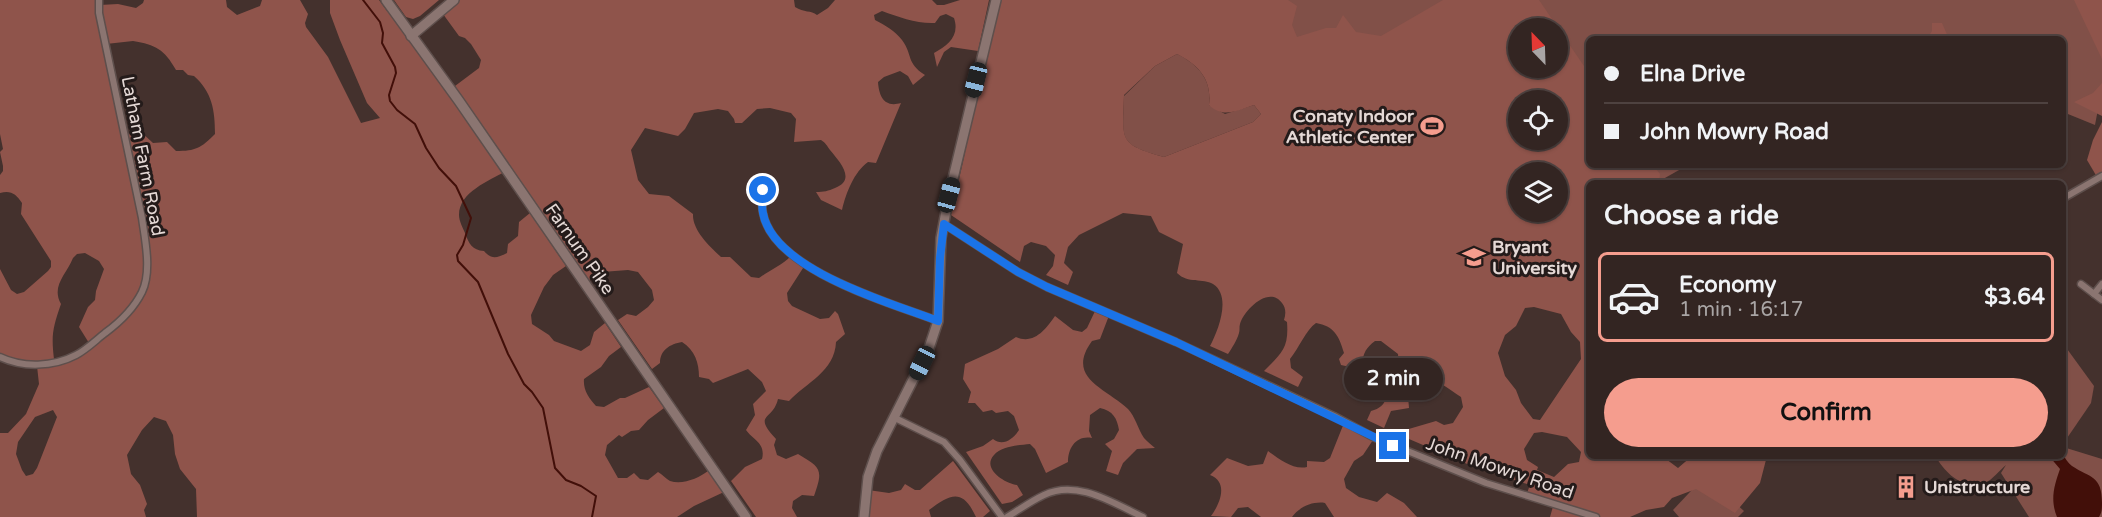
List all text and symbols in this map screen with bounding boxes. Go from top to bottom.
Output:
north arrow [1508,18,1568,78]
map controls [1508,18,1568,222]
car [963,60,989,100]
text: Elna Drive [1640,61,1745,87]
street label: Latham Farm Road [117,74,169,238]
button: locate [1508,90,1568,150]
place label: Conaty Indoor Athletic Center [1286,105,1415,148]
sports icon: Conaty Indoor Athletic Center [1419,113,1445,139]
text: John Mowry Road [1640,119,1829,145]
button: layers [1508,162,1568,222]
car [936,175,962,215]
route start [749,176,776,203]
street label: Farnum Pike [541,199,619,299]
text: Choose a ride [1604,199,1779,232]
place label: Bryant University [1492,236,1577,279]
school or university icon: Bryant University [1461,244,1487,270]
icon: car [1607,270,1661,324]
text: Economy [1679,272,1776,298]
text: $3.64 [1984,284,2045,310]
text: 1 min · 16:17 [1679,298,1803,322]
car [906,343,938,383]
callout: 2 min [1344,359,1442,401]
text: 2 min [1367,367,1420,391]
button: Confirm [1604,378,2048,447]
route end [1379,432,1406,459]
street label: John Mowry Road [1423,432,1577,504]
building icon: Unistructure [1893,474,1919,500]
place label: Unistructure [1924,476,2030,498]

